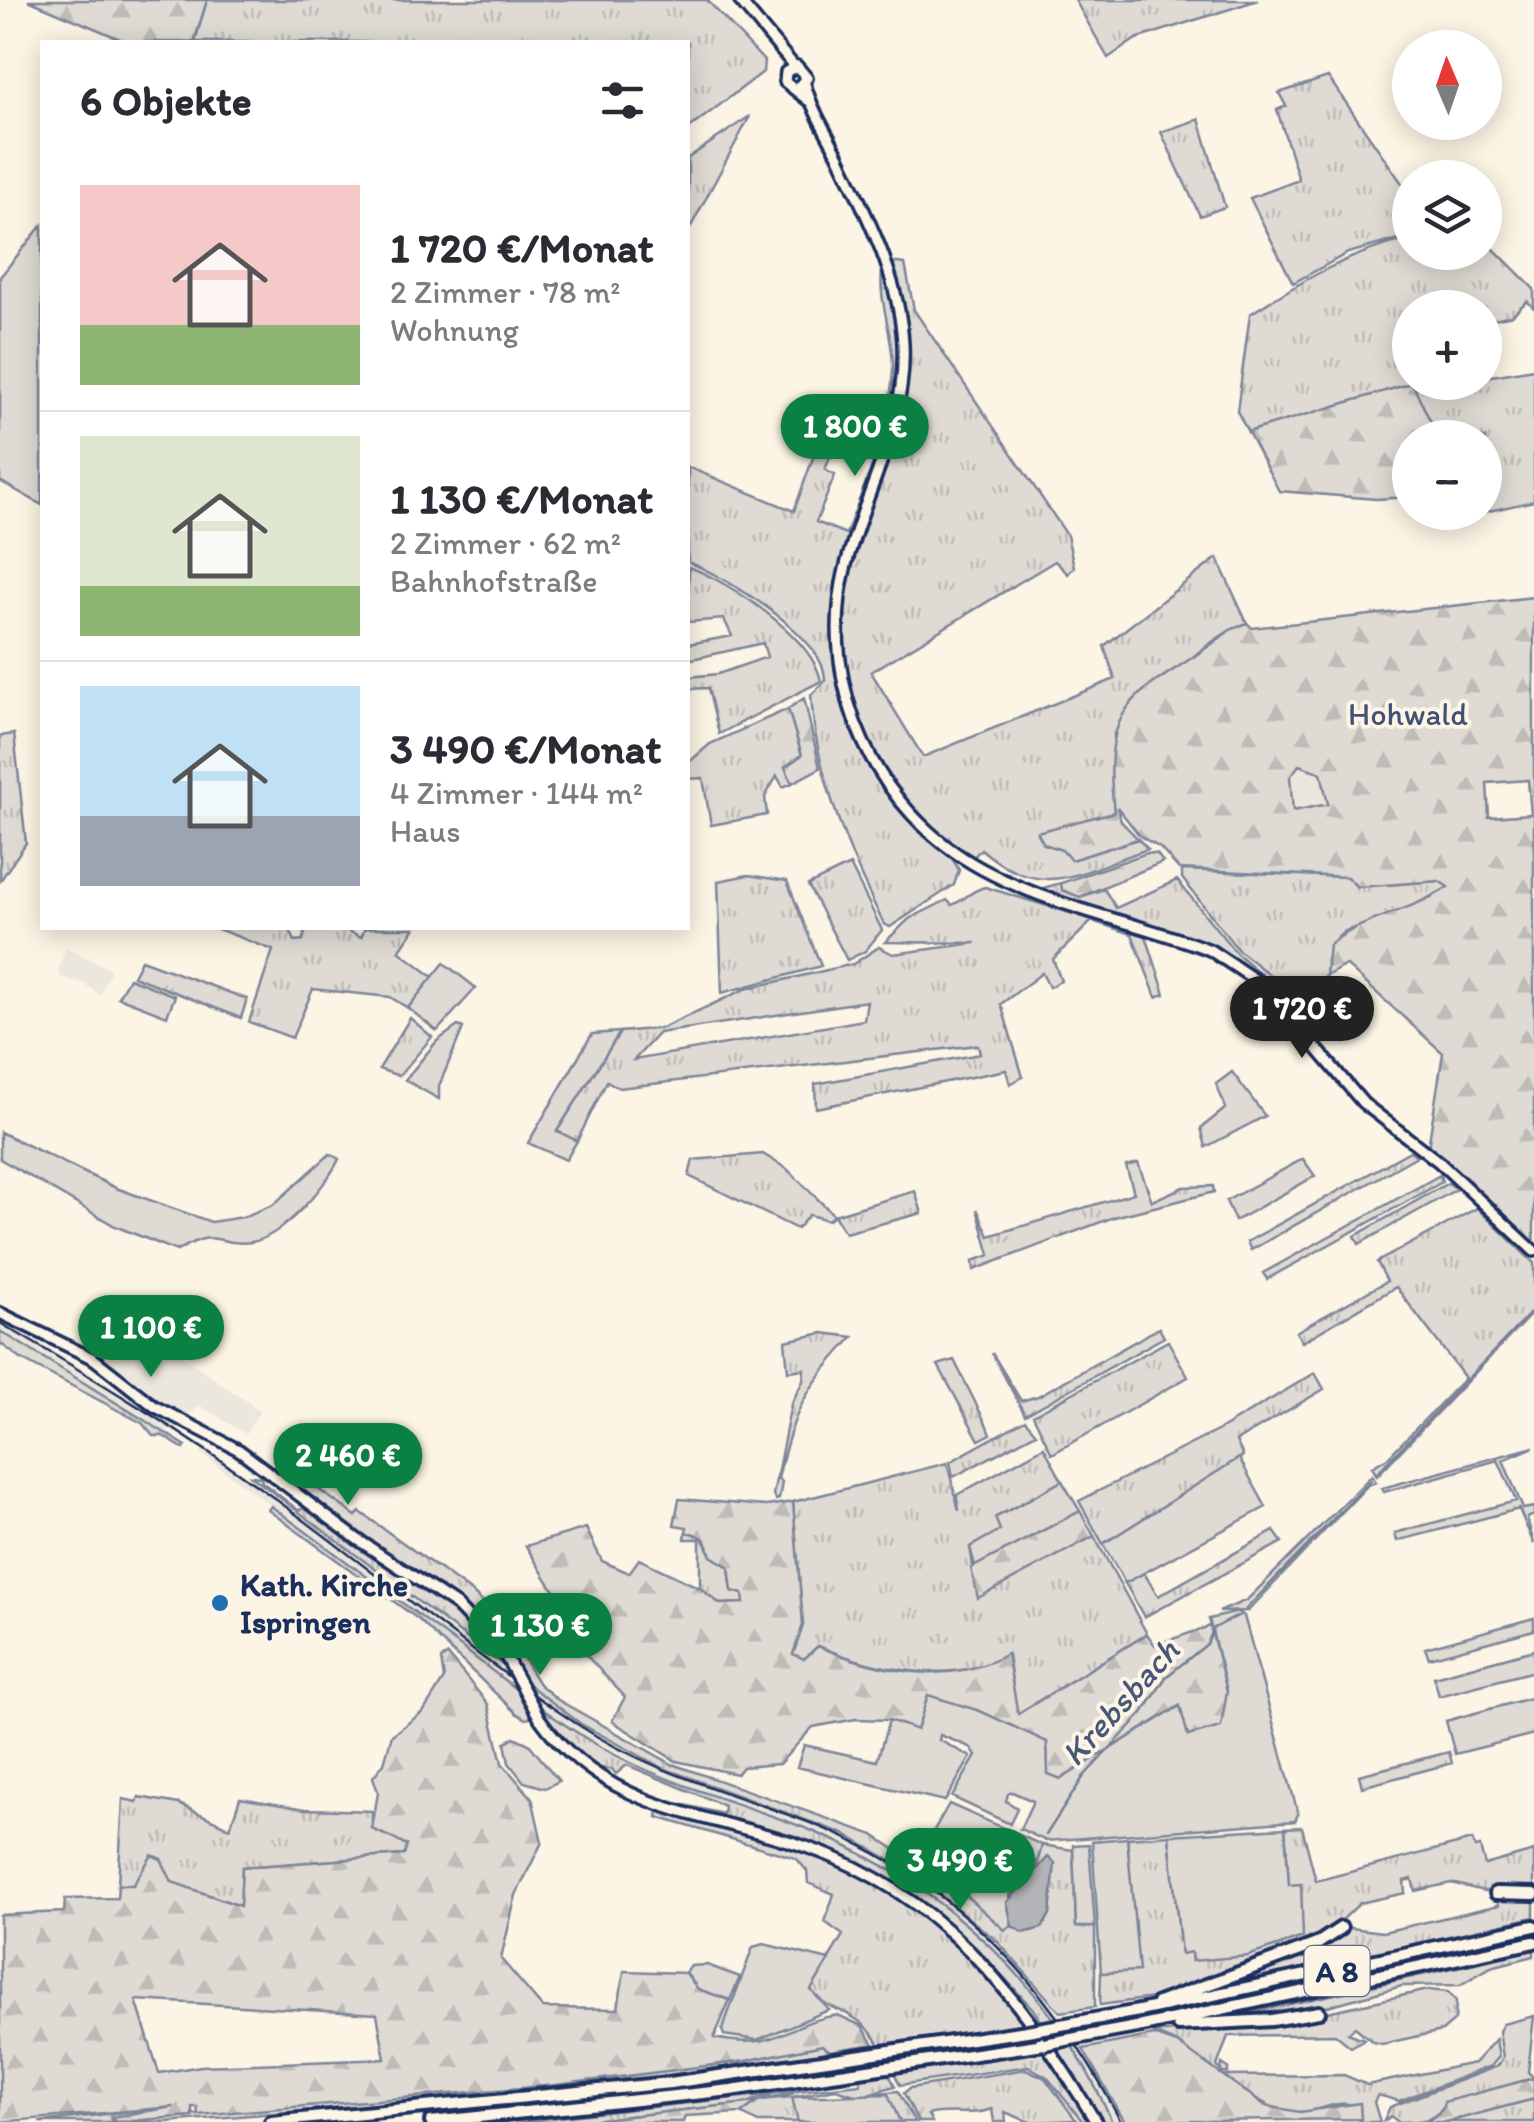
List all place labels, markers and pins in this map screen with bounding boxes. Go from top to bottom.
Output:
pin: 1 800 € [763,394,947,479]
pin: 1 720 € [1210,976,1394,1061]
pin: 1 100 € [59,1295,243,1380]
pin: 2 460 € [256,1423,440,1508]
place label: Kath. Kirche Ispringen [240,1566,408,1641]
marker: Kath. Kirche Ispringen [209,1592,231,1614]
pin: 1 130 € [448,1593,632,1678]
pin: 3 490 € [868,1828,1052,1913]

